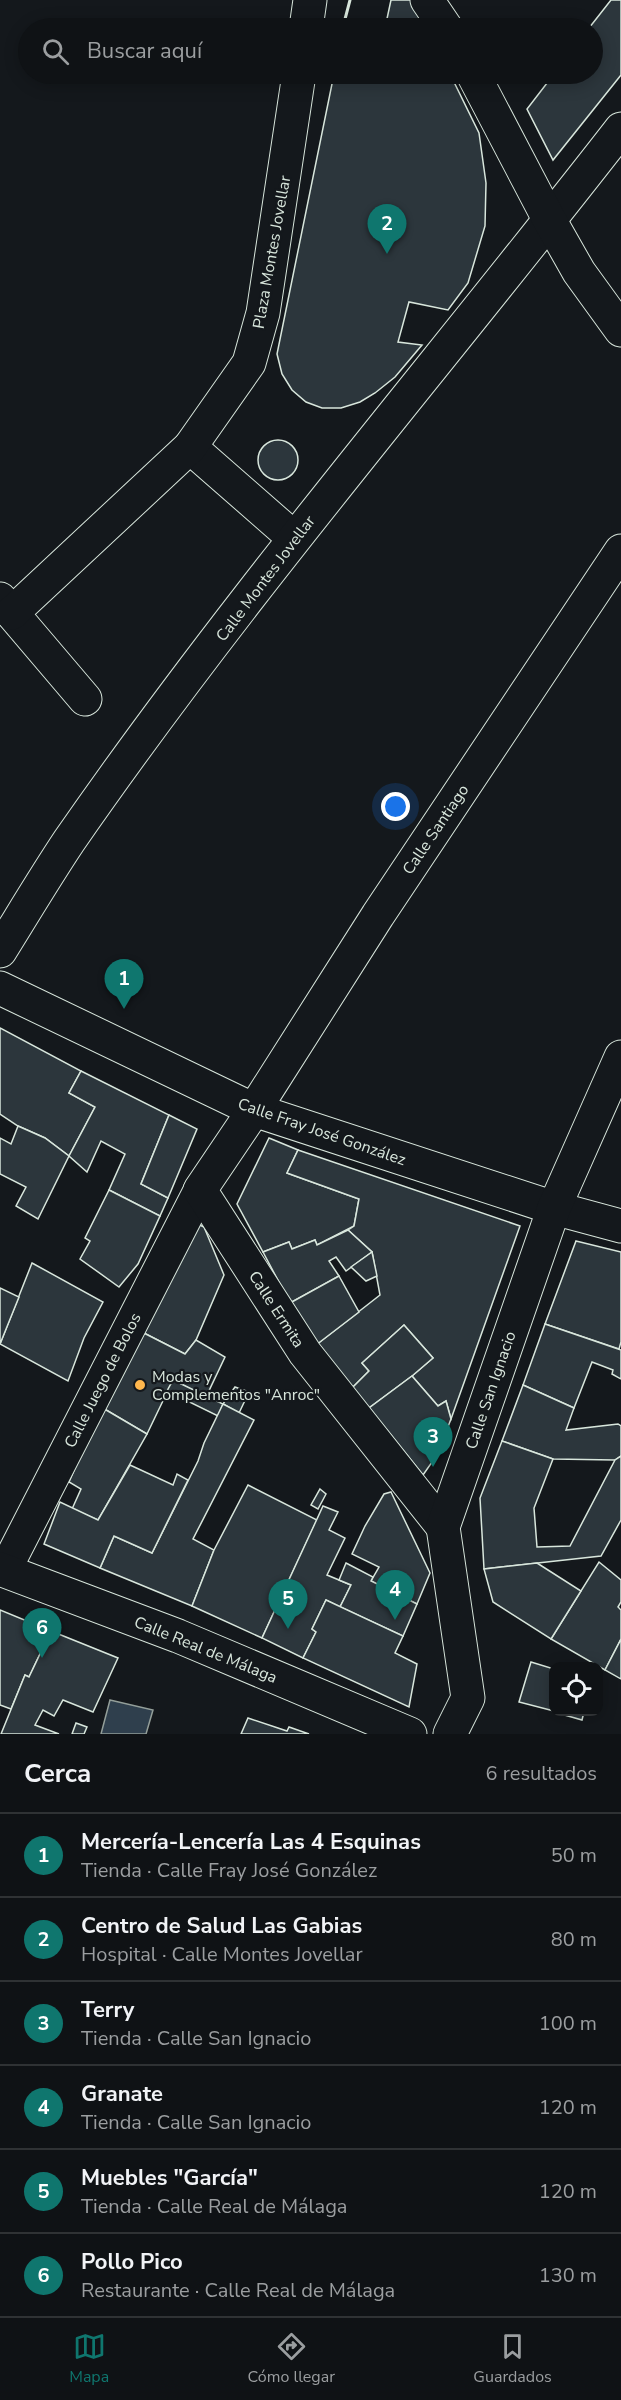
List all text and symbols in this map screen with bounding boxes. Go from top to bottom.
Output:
search box [18,18,603,84]
icon: search [39,35,72,68]
text: Buscar aquí [87,36,202,66]
street label: Plaza Montes Jovellar [248,174,296,330]
pin: 2 [368,204,406,254]
street label: Calle Montes Jovellar [211,511,321,646]
street label: Calle Santiago [397,780,474,879]
your location [381,792,410,821]
pin: 1 [104,960,144,1009]
street label: Calle Fray José González [235,1093,409,1171]
street label: Calle Ermita [243,1267,309,1352]
street label: Calle Juego de Bolos [59,1309,147,1452]
street label: Calle San Ignacio [460,1328,521,1452]
place label: Modas y Complementos "Anroc" [152,1366,320,1406]
marker: Modas y Complementos "Anroc" [133,1378,147,1392]
pin: 3 [414,1418,452,1467]
pin: 4 [376,1570,414,1620]
pin: 5 [268,1580,308,1629]
pin: 6 [22,1608,62,1658]
street label: Calle Real de Málaga [131,1611,280,1689]
map controls [549,1662,603,1716]
button: locate [549,1662,603,1716]
text: Cerca [24,1756,91,1791]
text: 6 resultados [486,1760,597,1787]
text: Mercería-Lencería Las 4 Esquinas [81,1827,421,1857]
text: 1 [38,1842,50,1869]
text: 50 m [551,1842,597,1869]
text: Tienda · Calle Fray José González [81,1857,377,1884]
text: Centro de Salud Las Gabias [81,1911,362,1941]
text: 2 [38,1926,50,1953]
text: 80 m [551,1926,597,1953]
text: Hospital · Calle Montes Jovellar [81,1941,363,1968]
text: Terry [81,1995,134,2025]
text: 3 [38,2010,50,2037]
text: 100 m [539,2010,597,2037]
text: Tienda · Calle San Ignacio [81,2025,311,2052]
text: Granate [81,2079,163,2109]
text: 4 [38,2094,50,2121]
text: 120 m [539,2094,597,2121]
text: Tienda · Calle San Ignacio [81,2109,311,2136]
text: Muebles "García" [81,2163,258,2193]
text: 5 [38,2178,50,2205]
text: 120 m [539,2178,597,2205]
text: Tienda · Calle Real de Málaga [81,2193,347,2220]
text: Pollo Pico [81,2247,183,2277]
text: 6 [38,2262,50,2289]
text: 130 m [539,2262,597,2289]
text: Restaurante · Calle Real de Málaga [81,2277,395,2304]
tab: Mapa [69,2330,109,2388]
tab: Cómo llegar [248,2330,335,2388]
tab: Guardados [473,2330,552,2388]

